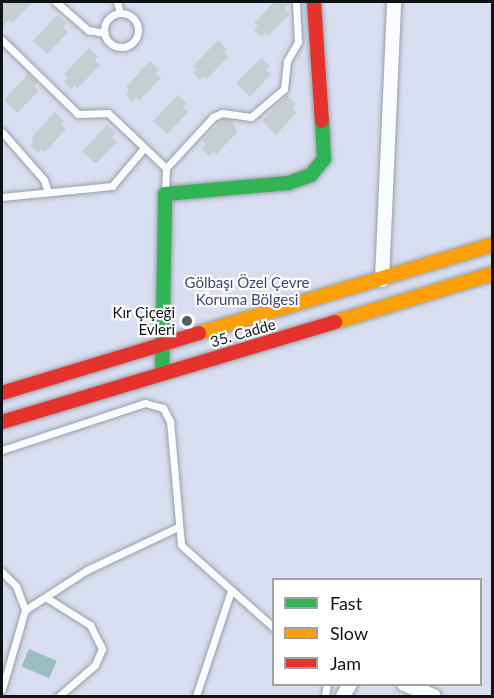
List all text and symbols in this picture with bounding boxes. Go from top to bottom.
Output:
park label: Gölbaşı Özel Çevre Koruma Bölgesi [185,273,309,308]
place label: Kır Çiçeği Evleri [112,303,175,338]
marker: Kır Çiçeği Evleri [180,314,194,328]
street label: 35. Cadde [208,315,278,351]
legend [272,578,482,686]
text: Fast [330,592,362,614]
text: Slow [330,622,368,644]
text: Jam [330,652,361,674]

